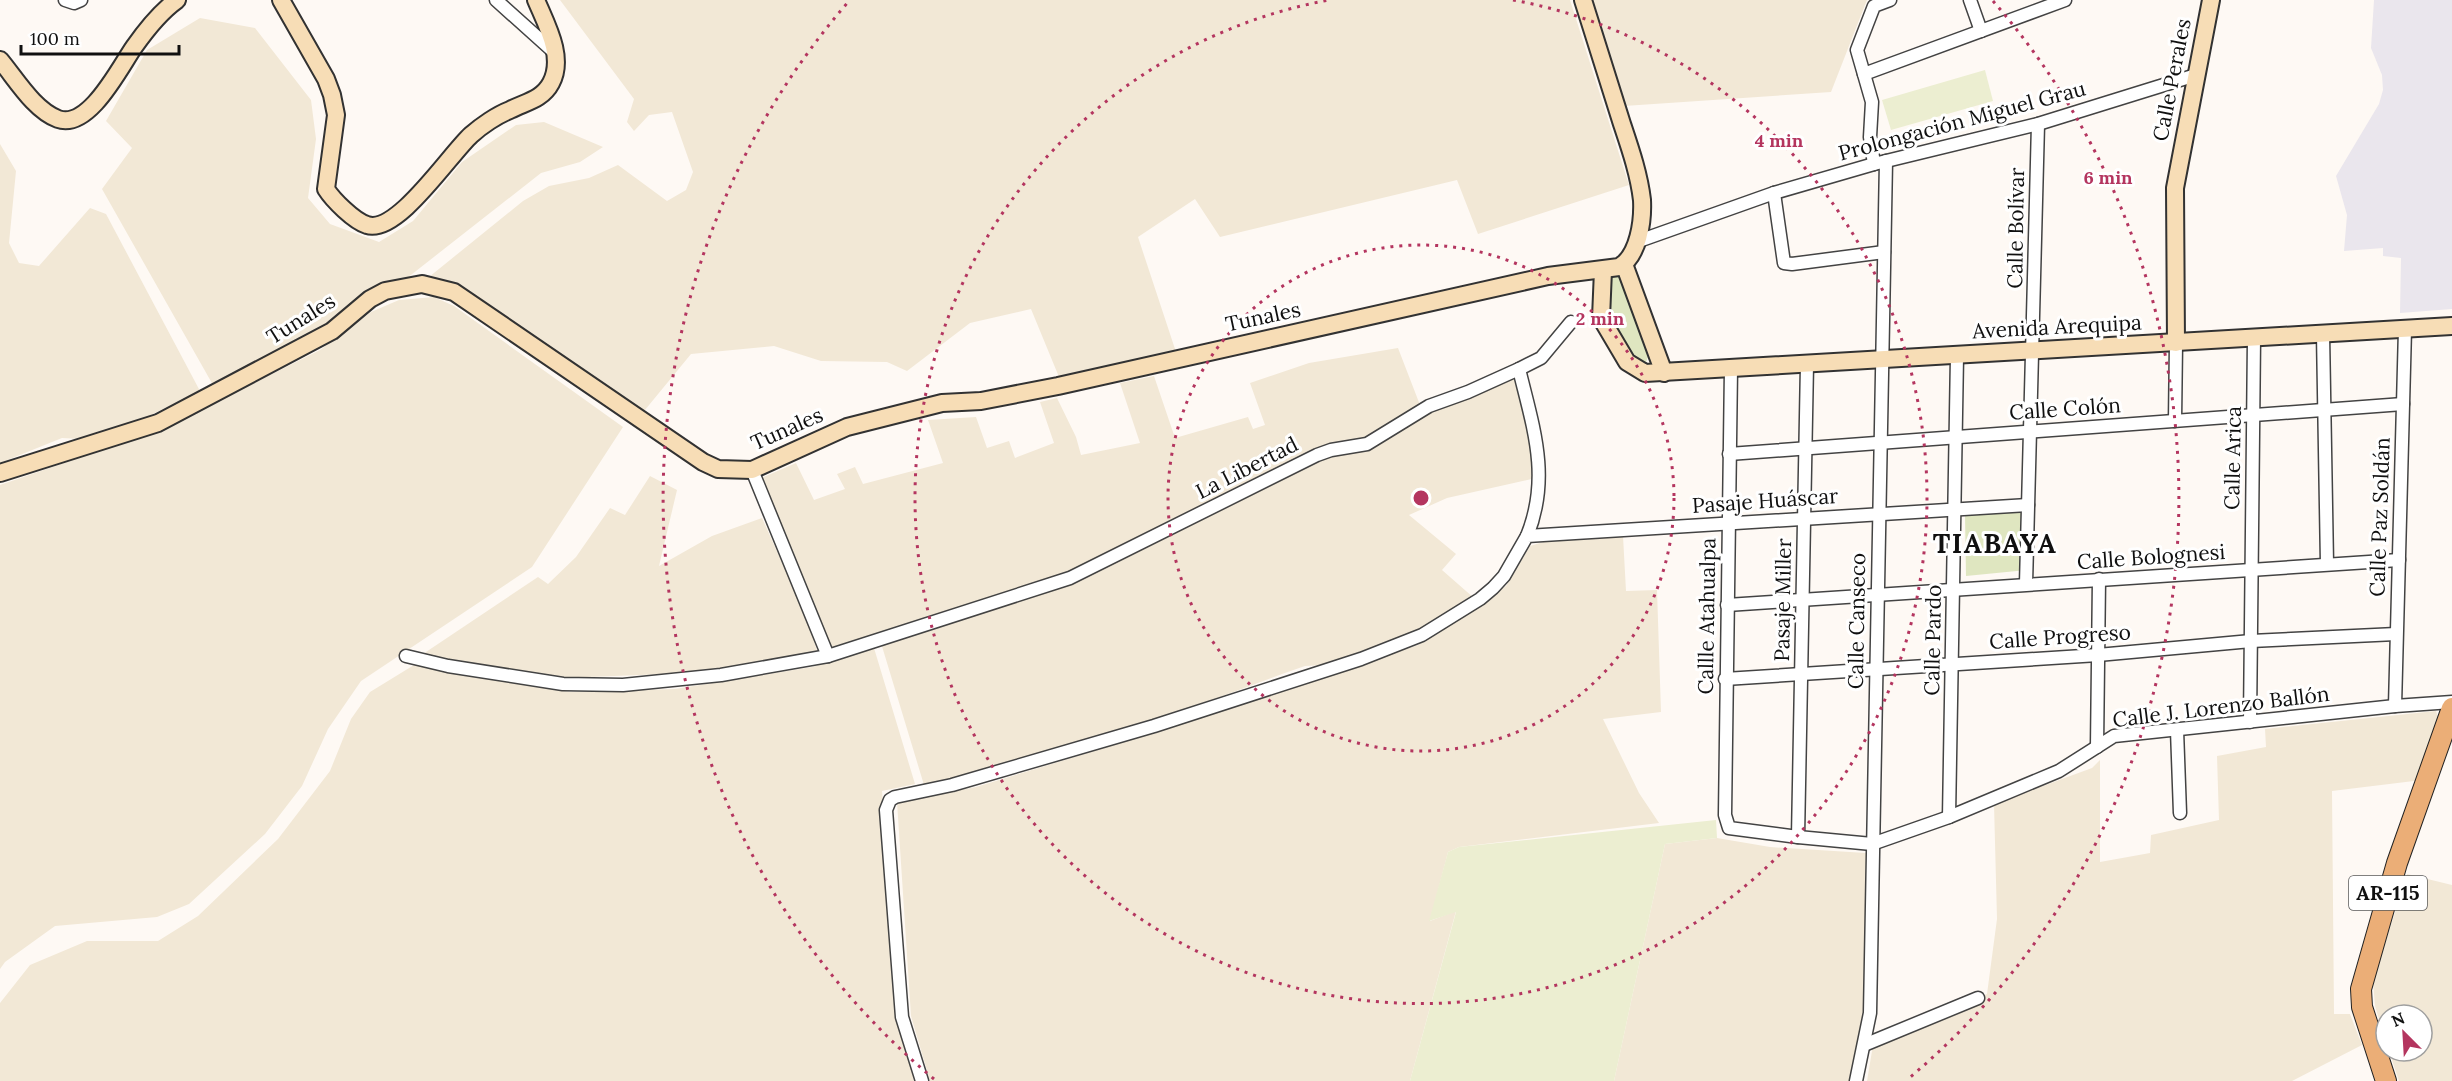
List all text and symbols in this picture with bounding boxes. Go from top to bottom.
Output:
street label: Calle Perales [2146,16,2197,144]
scale bar [21,18,178,56]
text: 100 m [30,27,80,50]
street label: Prolongación Miguel Grau [1835,74,2088,167]
text: 4 min [1755,129,1804,152]
text: 6 min [2083,166,2133,189]
street label: Calle Bolívar [2001,167,2030,289]
street label: Tunales [261,287,340,350]
street label: Tunales [1223,295,1303,338]
text: 2 min [1576,307,1625,330]
street label: Avenida Arequipa [1971,309,2142,344]
street label: Calle Colón [2008,391,2122,426]
street label: Tunales [747,401,827,456]
street label: Calle Arica [2218,406,2247,510]
street label: La Libertad [1191,430,1303,505]
street label: Calle Paz Soldán [2363,437,2396,597]
street label: Pasaje Huáscar [1691,482,1839,519]
centre of rings [1411,488,1431,508]
district label: TIABAYA [1933,526,2057,560]
street label: Callle Atahualpa [1692,537,1721,694]
street label: Pasaje Miller [1768,538,1797,662]
street label: Calle Bolognesi [2076,538,2226,575]
street label: Calle Canseco [1842,553,1871,689]
street label: Calle Pardo [1918,584,1947,696]
street label: Calle Progreso [1988,618,2132,655]
street label: Calle J. Lorenzo Ballón [2111,680,2331,733]
road number: AR-115 [2349,876,2427,910]
north arrow [2374,1003,2434,1063]
text: N [2388,1008,2408,1031]

